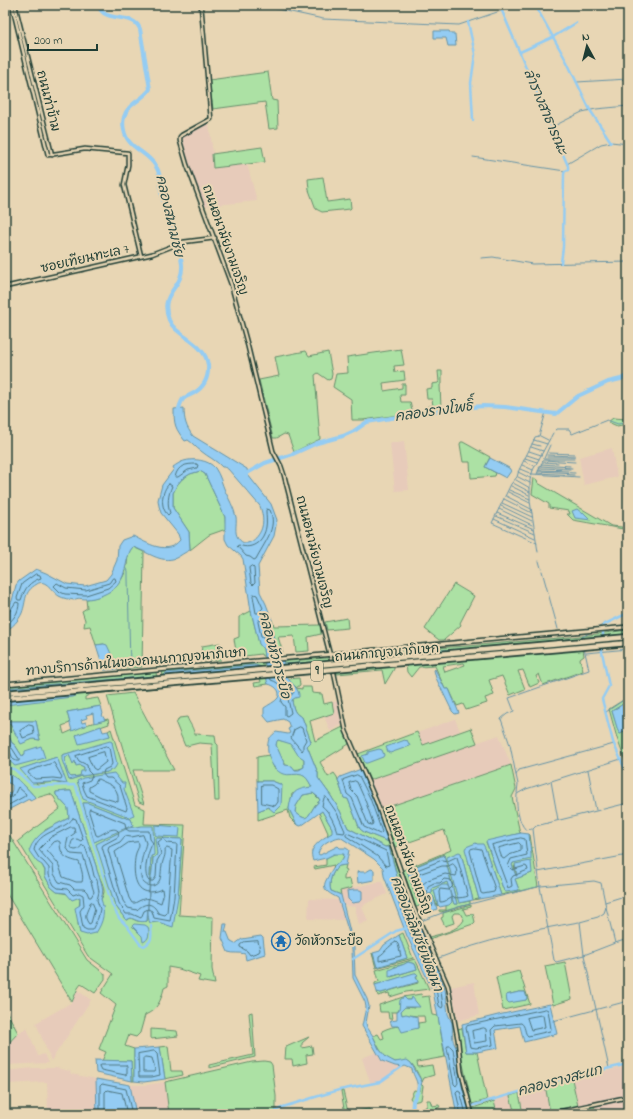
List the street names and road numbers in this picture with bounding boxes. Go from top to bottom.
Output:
street label: ถนนท่าข้าม [31,68,65,134]
street label: ถนนอนามัยงามเจริญ [197,182,253,298]
street label: ซอยเทียนทะเล 7 [39,239,132,278]
street label: ถนนอนามัยงามเจริญ [291,494,337,610]
street label: ถนนกาญจนาภิเษก [334,639,440,667]
street label: ทางบริการด้านในของถนนกาญจนาภิเษก [25,642,247,681]
road number: 9 [311,661,323,681]
street label: ถนนอนามัยงามเจริญ [379,802,437,918]

